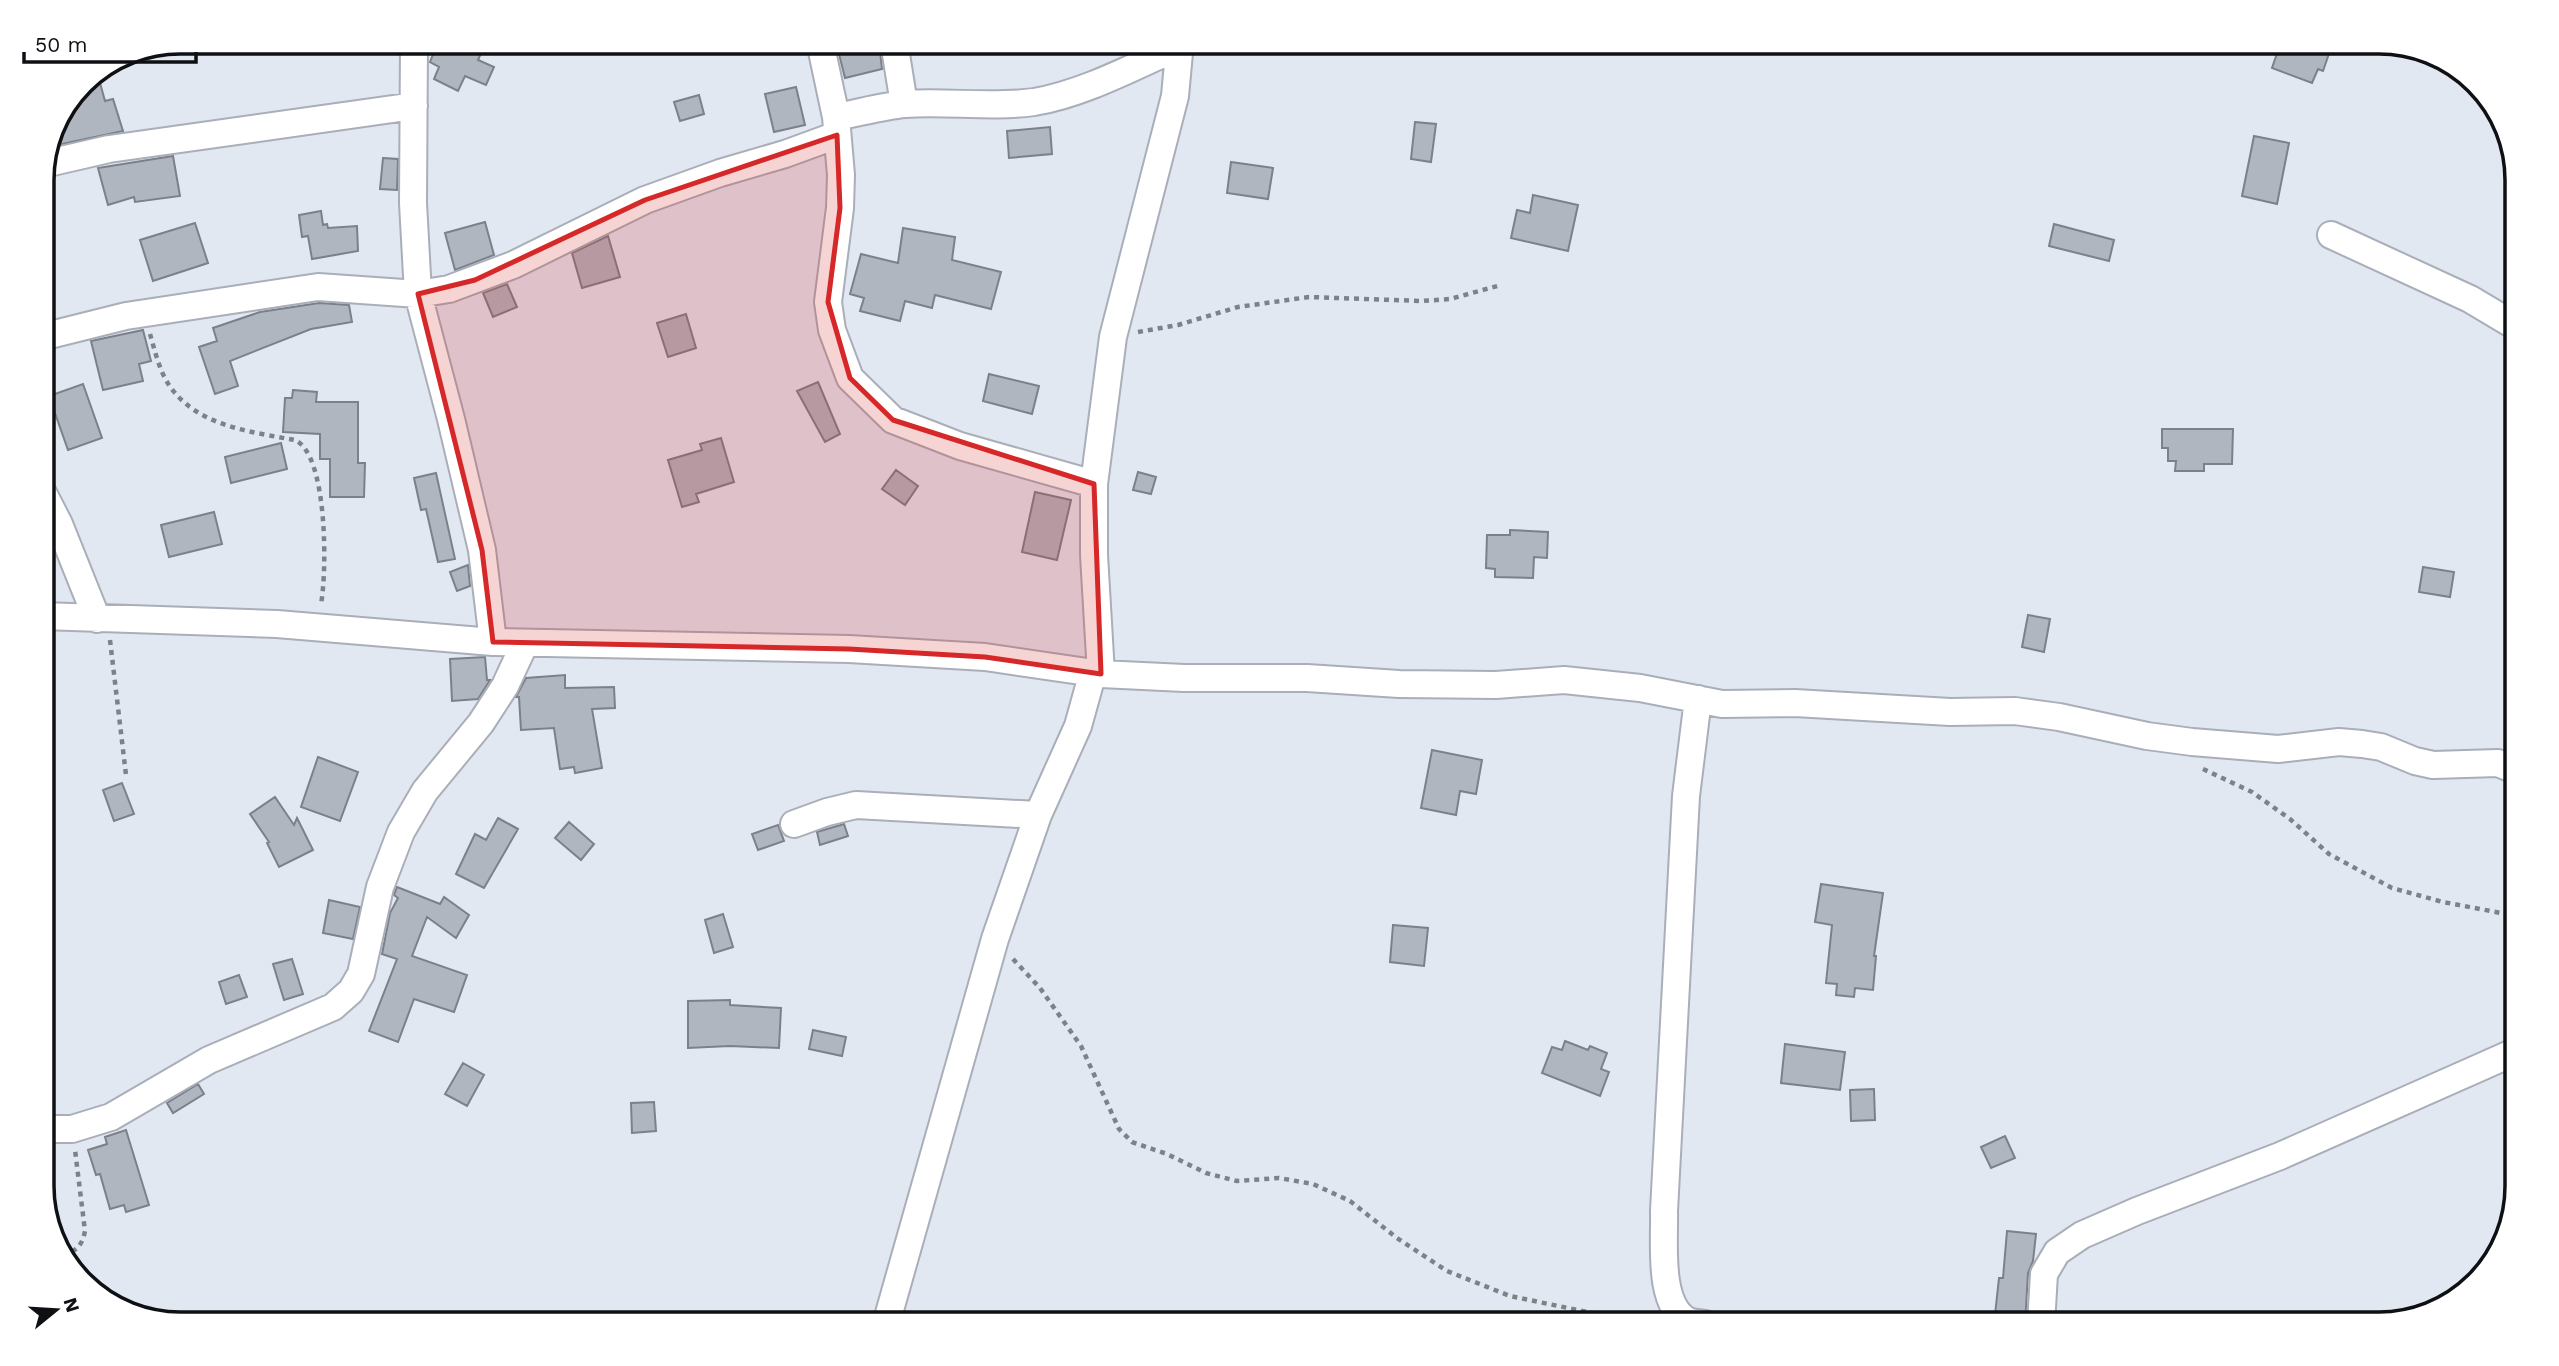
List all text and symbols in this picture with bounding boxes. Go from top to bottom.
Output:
scale bar [24,21,196,65]
text: 50 m [35,32,87,57]
north arrow [21,1275,91,1345]
text: N [59,1295,85,1315]

